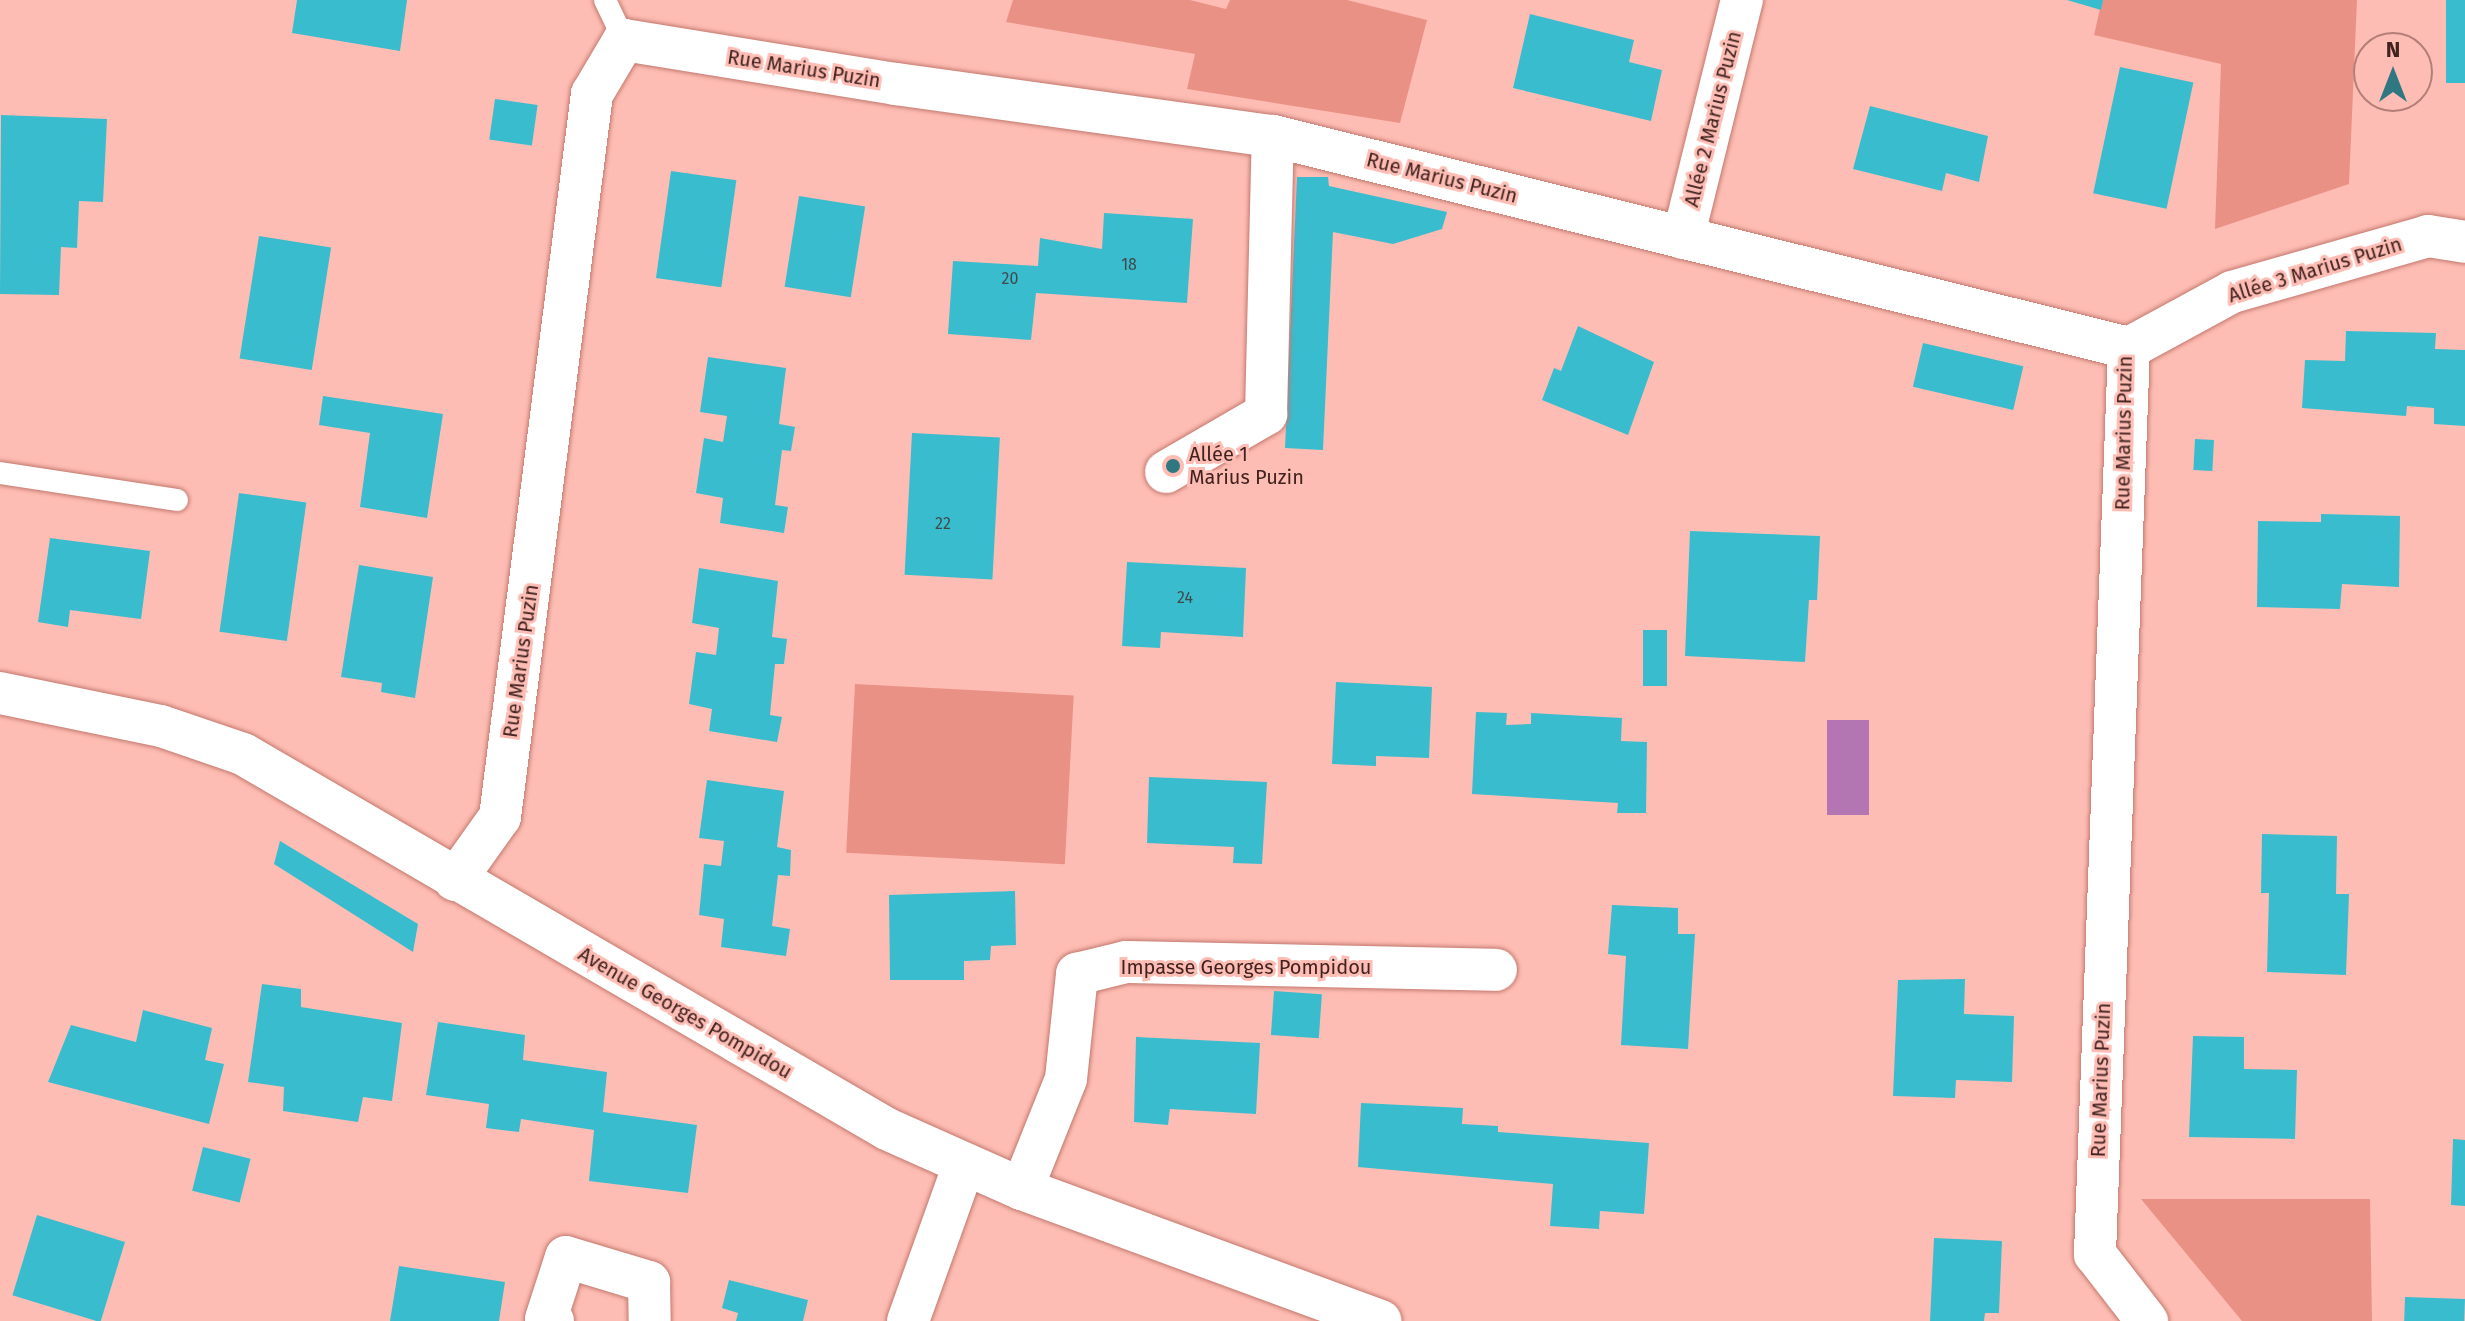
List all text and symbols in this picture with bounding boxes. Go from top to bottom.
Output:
street label: Allée 2 Marius Puzin [1680,29,1746,209]
north arrow [2353,32,2433,112]
text: N [2386,36,2400,63]
street label: Rue Marius Puzin [726,45,882,93]
street label: Rue Marius Puzin [1364,148,1520,208]
street label: Allée 3 Marius Puzin [2225,232,2405,308]
house number: 18 [1121,255,1137,275]
house number: 20 [1002,269,1018,289]
street label: Rue Marius Puzin [2111,355,2137,511]
place label: Allée 1 Marius Puzin [1189,442,1304,489]
marker: Allée 1 Marius Puzin [1164,457,1182,475]
house number: 22 [935,514,951,534]
street label: Rue Marius Puzin [498,583,544,739]
house number: 24 [1177,588,1193,608]
street label: Avenue Georges Pompidou [574,942,796,1084]
street label: Impasse Georges Pompidou [1121,955,1371,979]
street label: Rue Marius Puzin [2086,1002,2116,1158]

